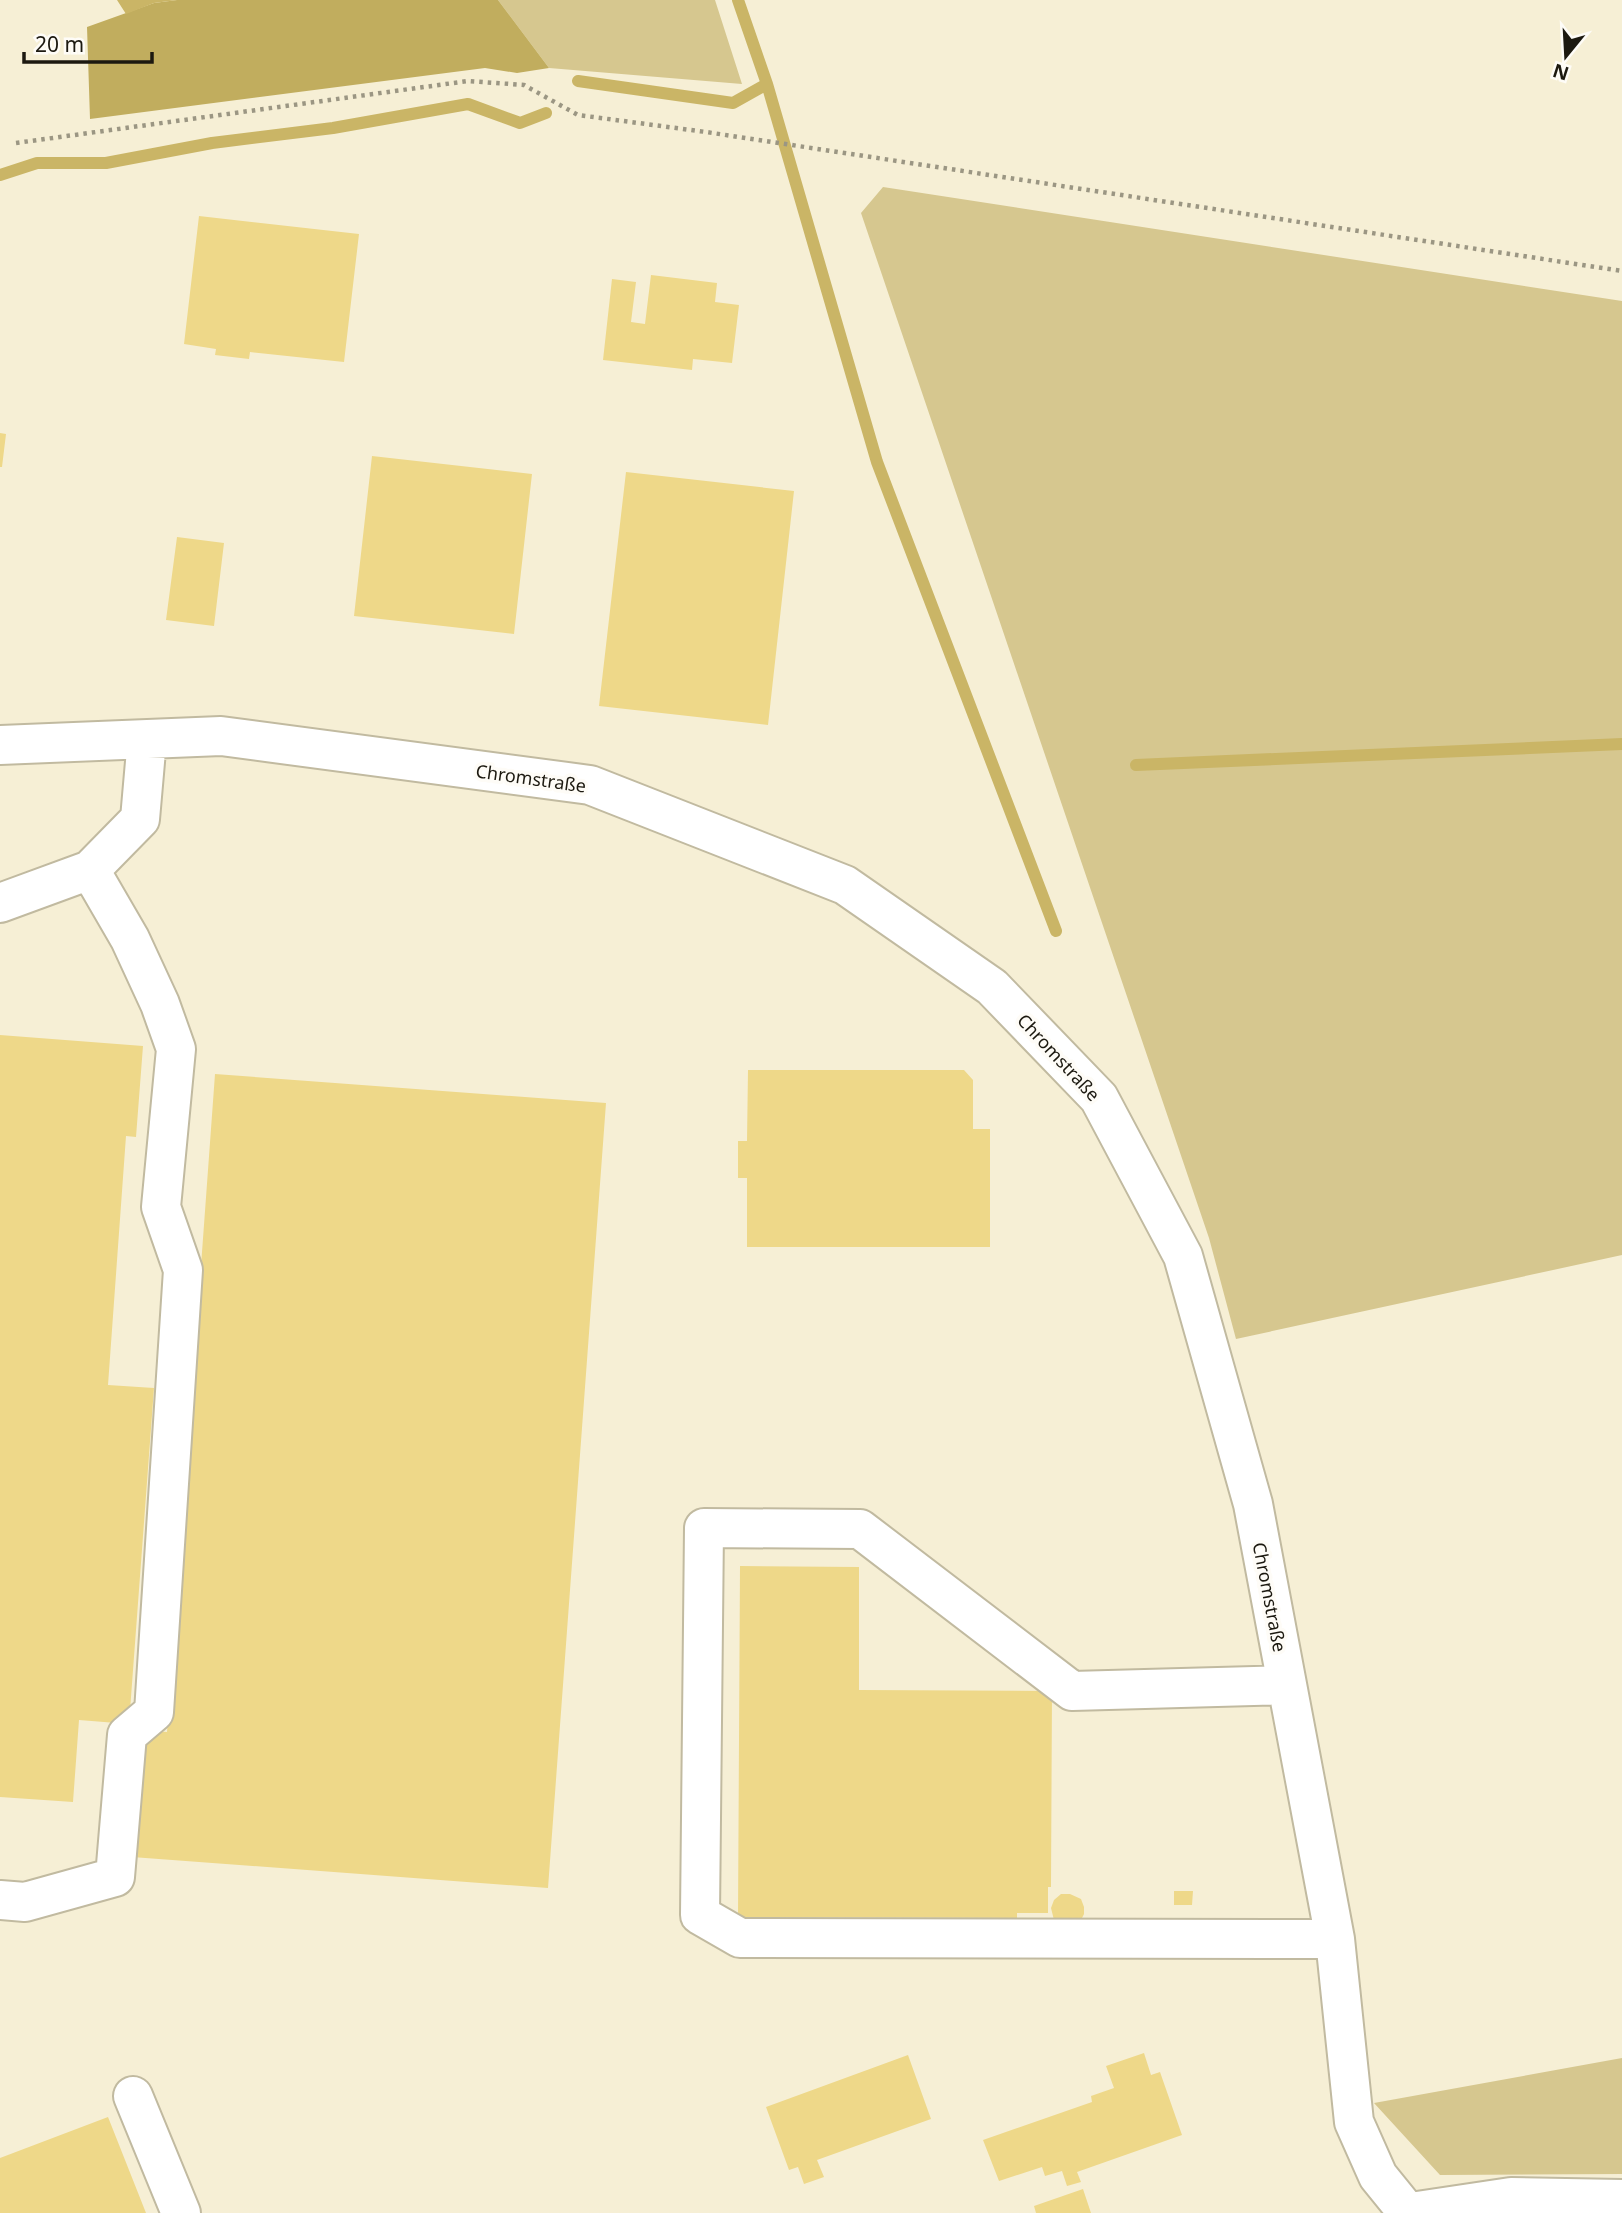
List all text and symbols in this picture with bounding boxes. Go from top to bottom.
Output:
scale bar [24,21,152,65]
north arrow [1531,21,1601,91]
text: 20 m [35,30,84,58]
text: N [1549,57,1572,87]
street label: Chromstraße [474,758,588,798]
street label: Chromstraße [1012,1008,1106,1106]
street label: Chromstraße [1248,1540,1292,1654]

